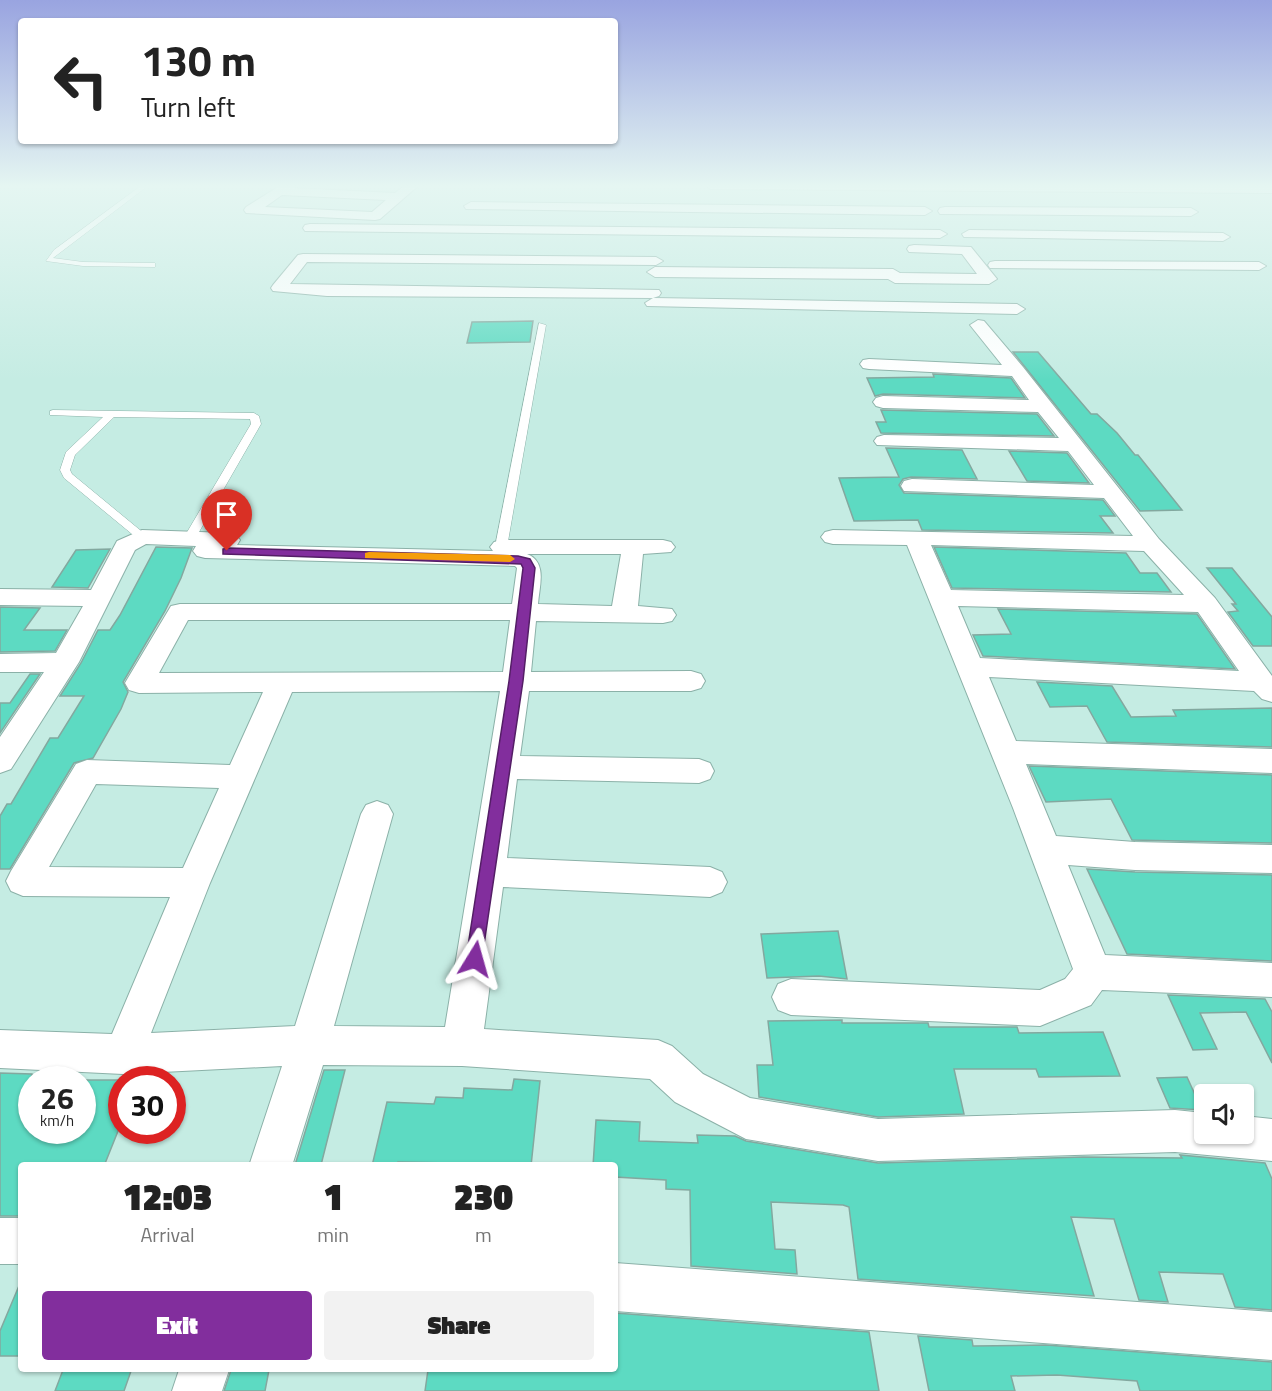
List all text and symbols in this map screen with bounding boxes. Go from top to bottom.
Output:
text: 130 m [141,28,256,92]
icon: left [42,42,120,120]
text: Turn left [141,86,235,127]
pin [201,489,252,551]
icon: arrive [210,498,243,531]
position arrow [443,927,507,991]
speed limit sign: 30 [108,1066,186,1144]
text: 26 [40,1075,74,1121]
map controls [1194,1084,1254,1144]
button: sound [1194,1084,1254,1144]
text: km/h [40,1109,74,1132]
text: 12:03 [123,1169,212,1224]
text: 1 [323,1169,343,1224]
text: 230 [454,1169,513,1224]
text: Arrival [140,1219,195,1250]
text: min [317,1219,349,1250]
text: m [475,1219,492,1250]
button: Exit [42,1291,312,1360]
button: Share [324,1291,594,1360]

